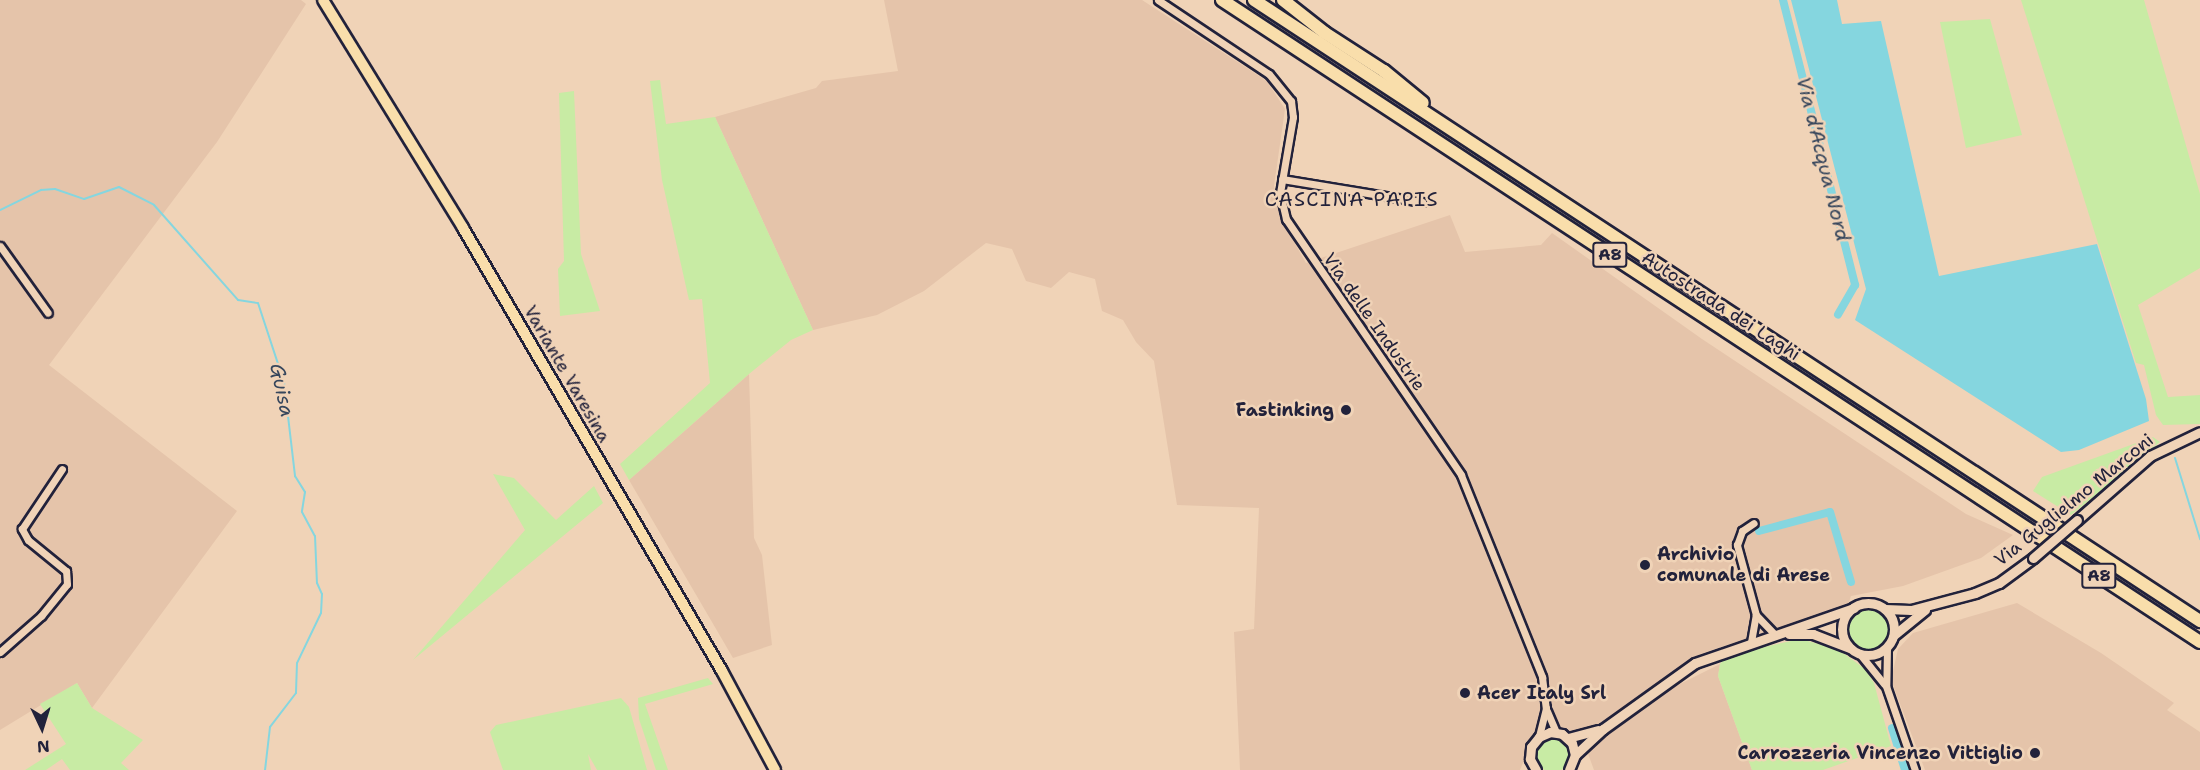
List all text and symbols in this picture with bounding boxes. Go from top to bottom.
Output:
water label: Via d'Acqua Nord [1791,74,1855,244]
district label: CASCINA PAPIS [1265,187,1439,211]
road number: A8 [1592,242,1628,268]
street label: Autostrada dei Laghi [1638,247,1804,365]
street label: Via delle Industrie [1318,249,1430,395]
street label: Variante Varesina [519,302,615,446]
water label: Guisa [265,361,299,419]
place label: Fastinking [1236,399,1334,421]
marker: Fastinking [1339,403,1353,417]
street label: Via Guglielmo Marconi [1990,429,2158,571]
place label: Archivio comunale di Arese [1657,544,1830,586]
marker: Archivio comunale di Arese [1638,558,1652,572]
road number: A8 [2081,563,2117,589]
place label: Acer Italy Srl [1477,682,1606,704]
marker: Acer Italy Srl [1458,686,1472,700]
north arrow [12,698,72,758]
text: N [36,736,50,757]
place label: Carrozzeria Vincenzo Vittiglio [1737,742,2023,764]
marker: Carrozzeria Vincenzo Vittiglio [2028,746,2042,760]

